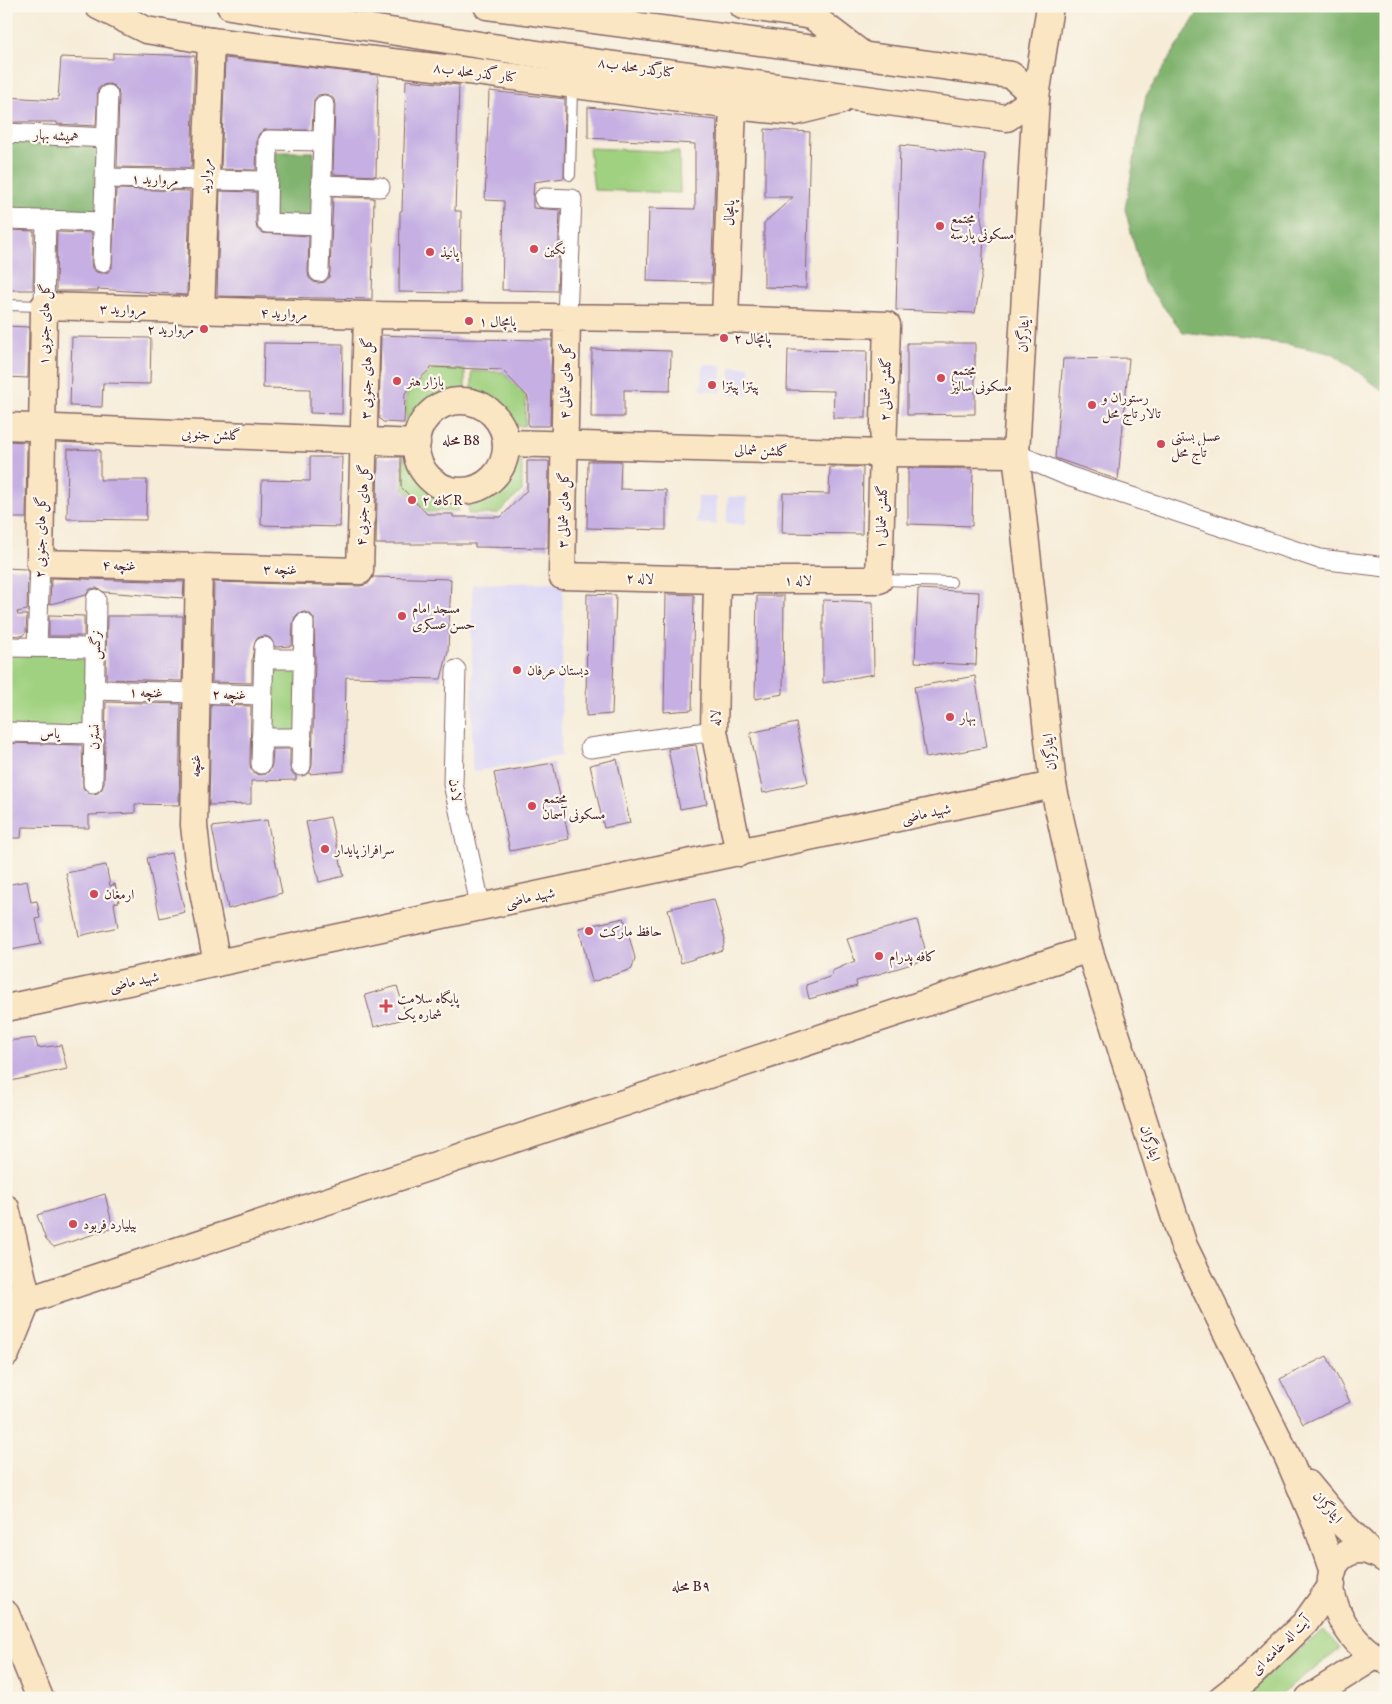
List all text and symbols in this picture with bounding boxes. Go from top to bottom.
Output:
street label: کنارگذر محله ب۸ [596,52,676,83]
street label: کنار گذر محله ب۸ [432,57,518,88]
street label: همیشه بهار [31,126,79,147]
street label: مروارید [196,158,217,194]
street label: مروارید ۱ [131,170,179,191]
street label: پامچال [721,198,740,226]
place label: مجتمع مسکونی پارسه [950,210,1014,245]
marker: مجتمع مسکونی پارسه [934,220,946,232]
place label: نگین [544,240,566,260]
marker: نگین [528,243,540,255]
place label: پانیذ [440,244,460,263]
marker: پانیذ [424,246,436,258]
street label: گل های جنوبی ۱ [35,283,56,365]
street label: مروارید ۳ [99,300,147,321]
street label: مروارید ۴ [260,304,308,325]
place label: پامچال ۱ [479,313,517,332]
marker: پامچال ۱ [463,315,475,327]
street label: ایثارگران [1013,315,1035,353]
place label: مروارید ۲ [147,321,194,340]
marker: مروارید ۲ [198,323,210,335]
place label: پامچال ۲ [734,330,772,349]
marker: پامچال ۲ [718,332,730,344]
street label: گل های جنوبی ۳ [357,337,378,419]
street label: گل های شمالی ۴ [556,343,577,419]
street label: گلشن شمالی ۲ [876,357,897,421]
place label: مجتمع مسکونی سالیز [949,362,1012,397]
marker: مجتمع مسکونی سالیز [935,372,947,384]
place label: بازار هنر [405,373,444,392]
marker: بازار هنر [391,375,403,387]
place label: پیتزا پیتزا [722,377,759,396]
marker: پیتزا پیتزا [706,379,718,391]
place label: رستوران و تالار تاج محل [1100,389,1161,426]
marker: رستوران و تالار تاج محل [1086,399,1098,411]
street label: گلشن جنوبی [181,425,241,446]
place label: عسل بستنی تاج محل [1171,428,1221,465]
district label: محله B8 [442,431,480,452]
marker: عسل بستنی تاج محل [1155,438,1167,450]
street label: گلشن شمالی [734,441,788,462]
street label: گل های جنوبی ۴ [353,464,374,547]
street label: گل های شمالی ۳ [554,472,575,548]
street label: گلشن شمالی ۱ [872,485,893,550]
place label: کافه ۲R [422,492,463,511]
marker: کافه ۲R [406,494,418,506]
street label: گل های جنوبی ۲ [31,496,52,578]
street label: غنچه ۴ [102,556,136,577]
street label: غنچه ۳ [263,561,297,580]
street label: لاله ۲ [626,570,654,589]
street label: لاله ۱ [784,572,812,591]
place label: مسجد امام حسن عسکری [412,600,475,635]
marker: مسجد امام حسن عسکری [396,610,408,622]
street label: نرگس [87,630,106,660]
place label: دبستان عرفان [527,662,589,681]
marker: دبستان عرفان [511,664,523,676]
street label: غنچه ۱ [129,683,163,704]
street label: غنچه ۲ [212,686,246,705]
place label: بهار [958,709,976,728]
street label: لاله [707,710,726,727]
marker: بهار [944,711,956,723]
street label: نسترن [86,724,105,750]
street label: یاس [40,725,61,744]
street label: ایثارگران [1038,732,1062,771]
street label: غنچه [187,754,206,778]
street label: لادن [443,777,466,803]
place label: مجتمع مسکونی آسمان [542,790,606,825]
marker: مجتمع مسکونی آسمان [526,800,538,812]
street label: شهید ماضی [900,800,953,829]
place label: سرافراز پایدار [333,841,395,860]
marker: سرافراز پایدار [319,843,331,855]
street label: شهید ماضی [504,884,557,913]
place label: ارمغان [104,886,134,905]
marker: ارمغان [88,888,100,900]
place label: حافظ مارکت [599,923,662,942]
marker: حافظ مارکت [583,925,595,937]
place label: کافه پدرام [889,948,936,969]
marker: کافه پدرام [873,950,885,962]
street label: شهید ماضی [108,968,161,997]
place label: پایگاه سلامت شماره یک [397,989,460,1025]
marker: پایگاه سلامت شماره یک [379,999,393,1013]
street label: ایثارگران [1135,1123,1165,1164]
place label: بیلیارد فربود [83,1216,137,1235]
marker: بیلیارد فربود [67,1218,79,1230]
street label: ایثارگران [1308,1487,1347,1528]
district label: محله B۹ [671,1577,711,1598]
street label: آیت اله خامنه ای [1247,1611,1316,1680]

